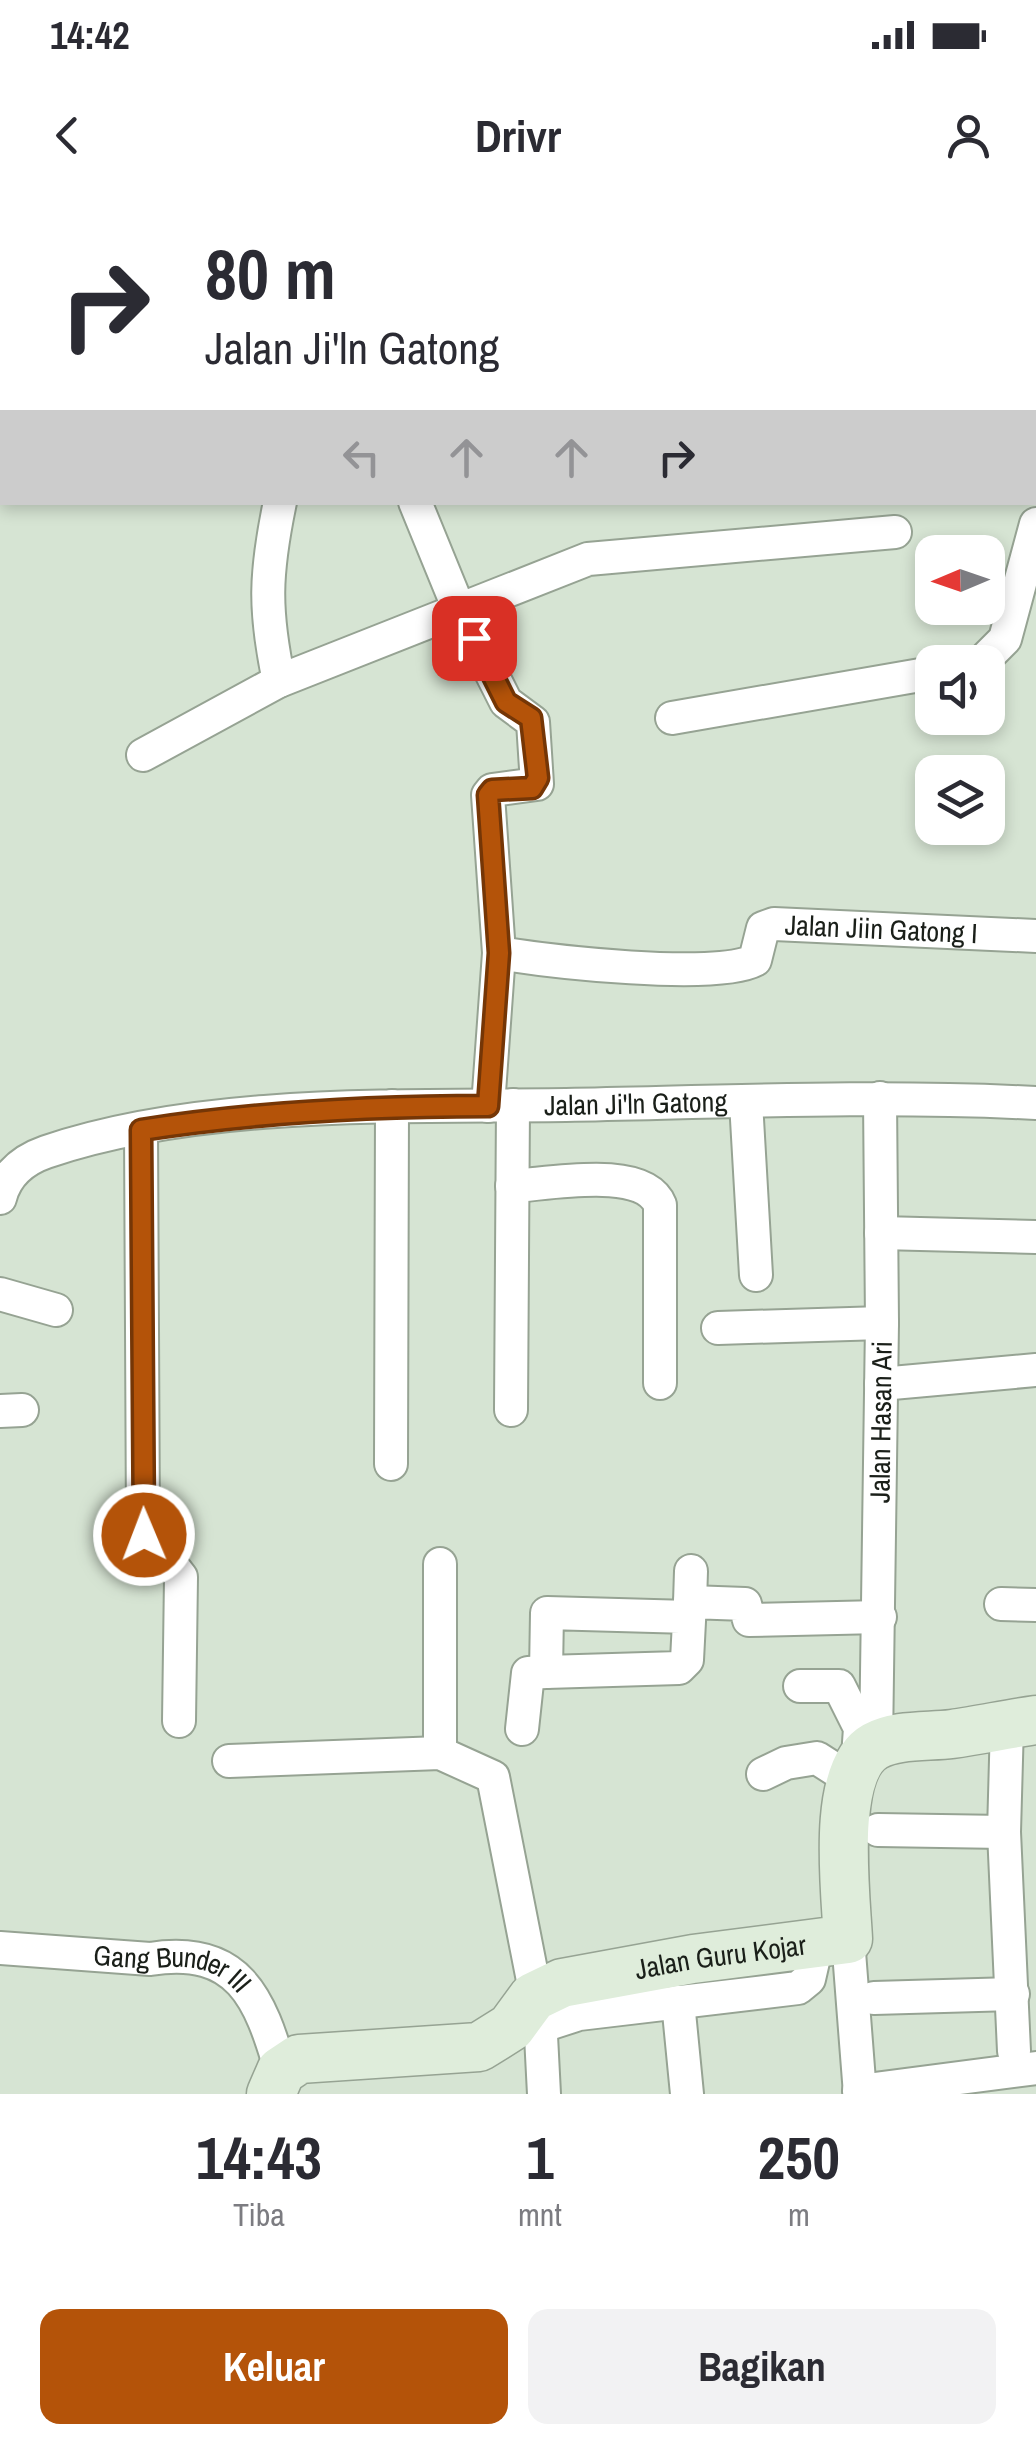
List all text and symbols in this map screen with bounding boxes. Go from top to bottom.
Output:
text: 14:42 [50,10,130,61]
text: Drivr [475,105,561,166]
icon: back [40,108,95,163]
icon: person [941,108,996,163]
text: 80 m [205,227,336,321]
icon: right [40,240,170,370]
text: Jalan Ji'ln Gatong [205,317,499,378]
icon: left [334,430,389,485]
icon: ahead [439,430,494,485]
icon: ahead [544,430,599,485]
icon: right [649,430,704,485]
north arrow [915,535,1005,625]
map controls [915,535,1005,845]
pin [432,596,517,681]
icon: arrive [447,611,502,666]
button: sound [915,645,1005,735]
button: layers [915,755,1005,845]
street label: Jalan Jiin Gatong I [784,906,978,952]
street label: Jalan Ji'ln Gatong [544,1082,728,1124]
street label: Jalan Hasan Ari [860,1341,901,1503]
position arrow [92,1483,196,1587]
street label: Jalan Guru Kojar [632,1926,809,1988]
street label: Gang Bunder III [92,1936,260,2000]
text: 14:43 [196,2117,322,2198]
text: 1 [526,2117,554,2198]
text: 250 [758,2117,840,2198]
text: Tiba [233,2193,285,2236]
text: mnt [518,2193,562,2236]
text: m [788,2193,810,2236]
button: Keluar [40,2309,508,2424]
button: Bagikan [528,2309,996,2424]

